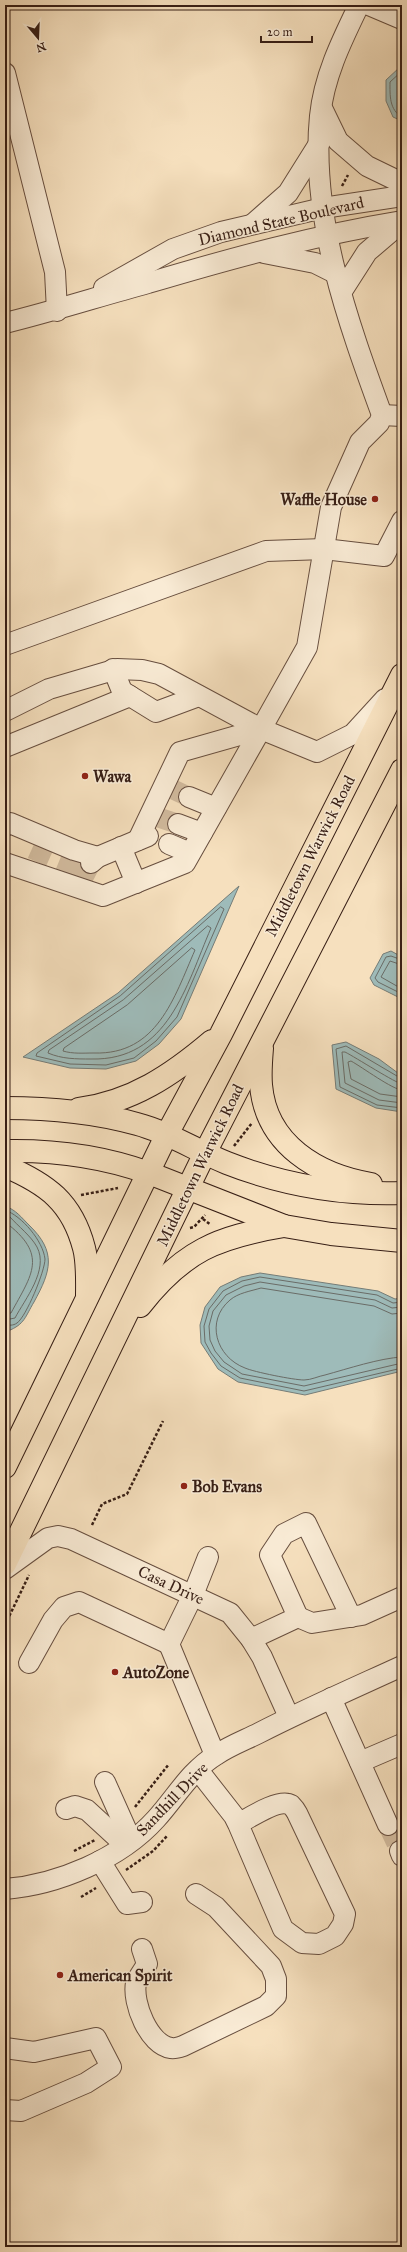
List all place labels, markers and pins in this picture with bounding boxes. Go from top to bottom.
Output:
place label: Waffle House [280,490,367,509]
marker: Waffle House [370,494,380,504]
place label: Wawa [93,767,133,786]
marker: Wawa [80,771,90,781]
place label: Bob Evans [192,1477,262,1496]
marker: Bob Evans [179,1481,189,1491]
place label: AutoZone [122,1663,190,1682]
marker: AutoZone [110,1667,120,1677]
place label: American Spirit [67,1966,173,1986]
marker: American Spirit [55,1970,65,1980]

